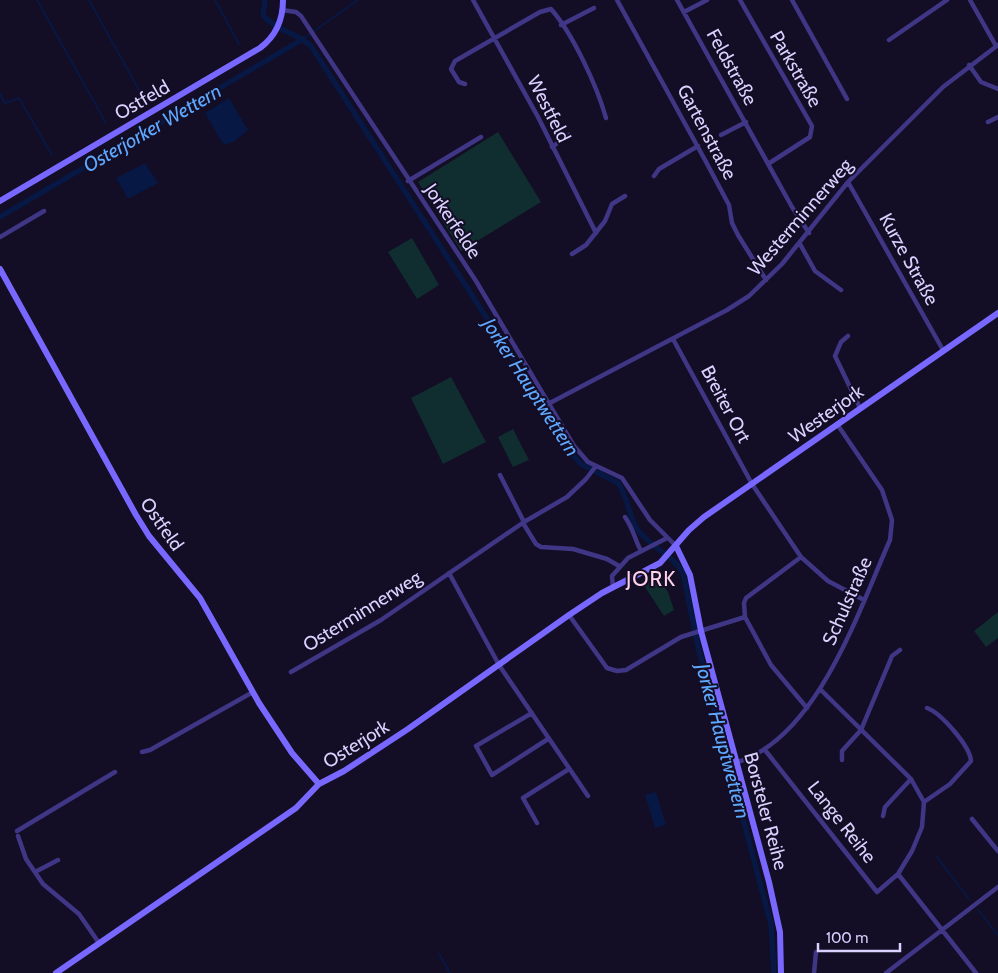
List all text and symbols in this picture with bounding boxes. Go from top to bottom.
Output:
street label: Feldstraße [702,25,762,109]
street label: Parkstraße [765,27,827,111]
street label: Westfeld [522,72,576,146]
street label: Ostfeld [110,75,174,125]
water label: Osterjorker Wettern [79,79,225,177]
street label: Gartenstraße [672,80,742,184]
street label: Westerminnerweg [743,153,857,280]
street label: Jorkerfelde [419,178,487,263]
street label: Kurze Straße [874,209,944,309]
water label: Jorker Hauptwettern [476,312,585,461]
street label: Breiter Ort [696,362,756,447]
street label: Westerjork [784,380,868,448]
street label: Ostfeld [136,493,188,555]
street label: Schulstraße [817,553,877,649]
street label: Osterminnerweg [299,565,426,657]
district label: JORK [625,566,676,591]
water label: Jorker Hauptwettern [690,659,755,821]
street label: Osterjork [319,715,394,773]
street label: Borsteler Reihe [739,750,793,873]
street label: Lange Reihe [803,776,881,868]
scale bar [818,920,900,952]
text: 100 m [826,929,868,947]

